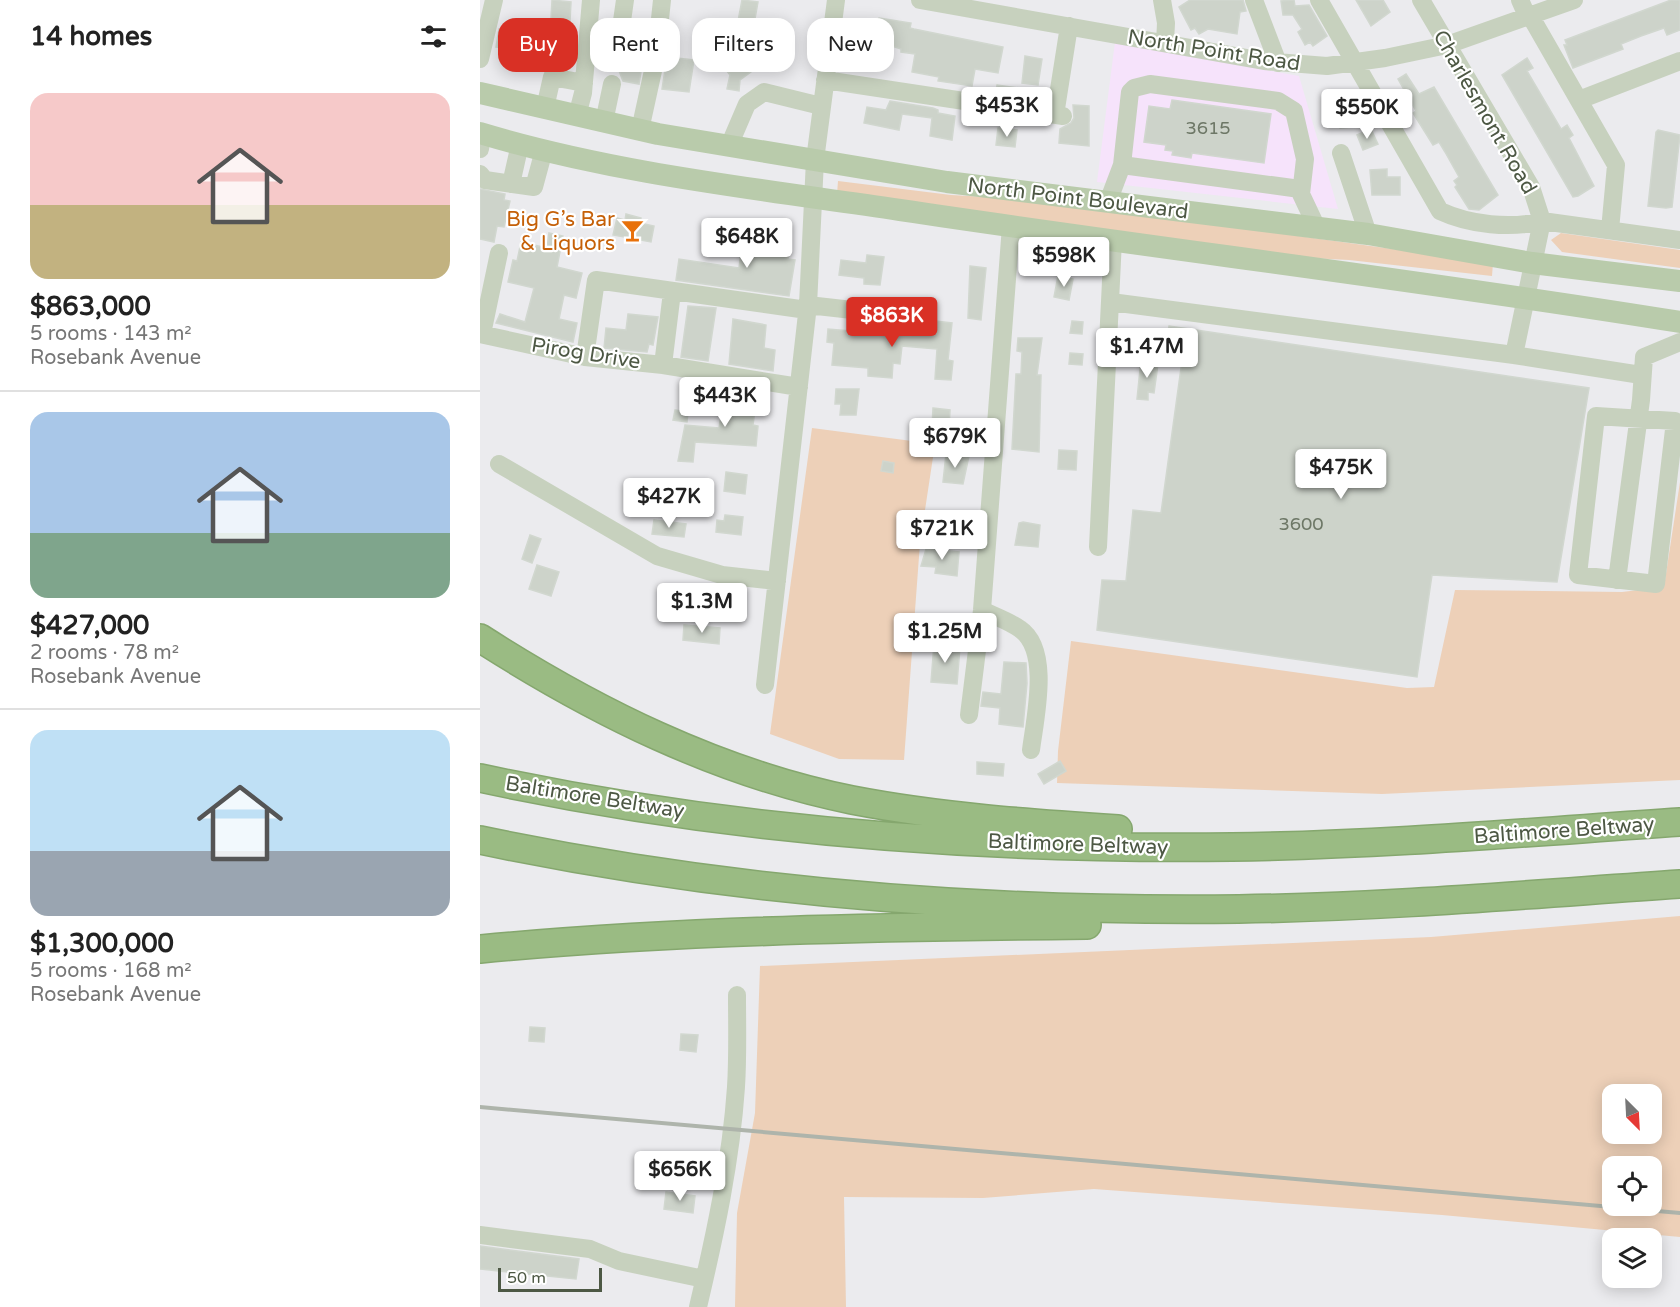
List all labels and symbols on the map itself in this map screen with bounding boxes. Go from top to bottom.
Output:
street label: North Point Road [1126,25,1302,76]
street label: Charlesmont Road [1427,26,1542,199]
pin: $453K [965,87,1049,138]
pin: $550K [1325,89,1409,140]
house number: 3615 [1185,117,1231,139]
street label: North Point Boulevard [966,173,1190,224]
place label: Big G’s Bar & Liquors [506,207,615,256]
bar icon: Big G’s Bar & Liquors [620,218,646,244]
pin: $648K [705,218,789,269]
pin: $598K [1022,237,1106,288]
pin: $863K [850,297,934,348]
pin: $1.47M [1098,328,1196,379]
street label: Pirog Drive [530,333,642,374]
pin: $443K [683,377,767,428]
pin: $679K [913,418,997,469]
pin: $475K [1299,449,1383,500]
pin: $427K [627,478,711,529]
pin: $721K [900,510,984,561]
house number: 3600 [1278,513,1324,535]
pin: $1.3M [660,583,744,634]
pin: $1.25M [896,613,994,664]
street label: Baltimore Beltway [504,771,686,824]
street label: Baltimore Beltway [1473,812,1655,849]
street label: Baltimore Beltway [987,829,1169,860]
north arrow [1602,1084,1662,1144]
pin: $656K [638,1151,722,1202]
scale bar [498,1265,602,1292]

